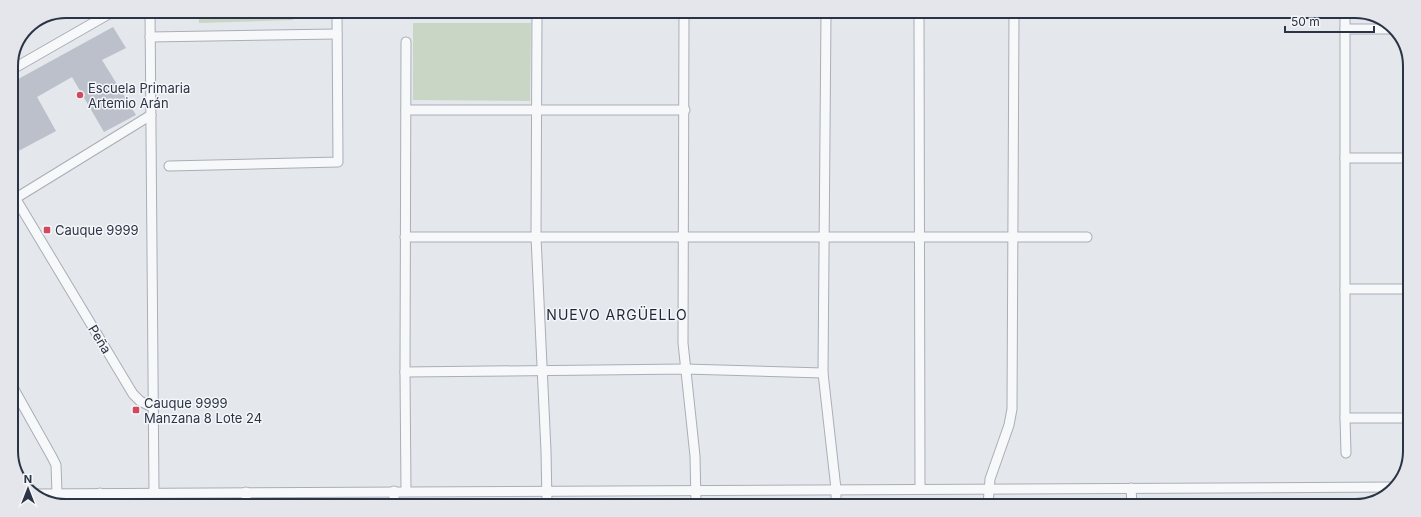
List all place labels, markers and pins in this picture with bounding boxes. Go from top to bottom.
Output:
place label: Escuela Primaria Artemio Arán [88,80,190,111]
marker: Escuela Primaria Artemio Arán [75,90,85,100]
place label: Cauque 9999 [55,222,139,238]
marker: Cauque 9999 [42,225,52,235]
place label: Cauque 9999 Manzana 8 Lote 24 [144,395,262,426]
marker: Cauque 9999 Manzana 8 Lote 24 [131,405,141,415]

